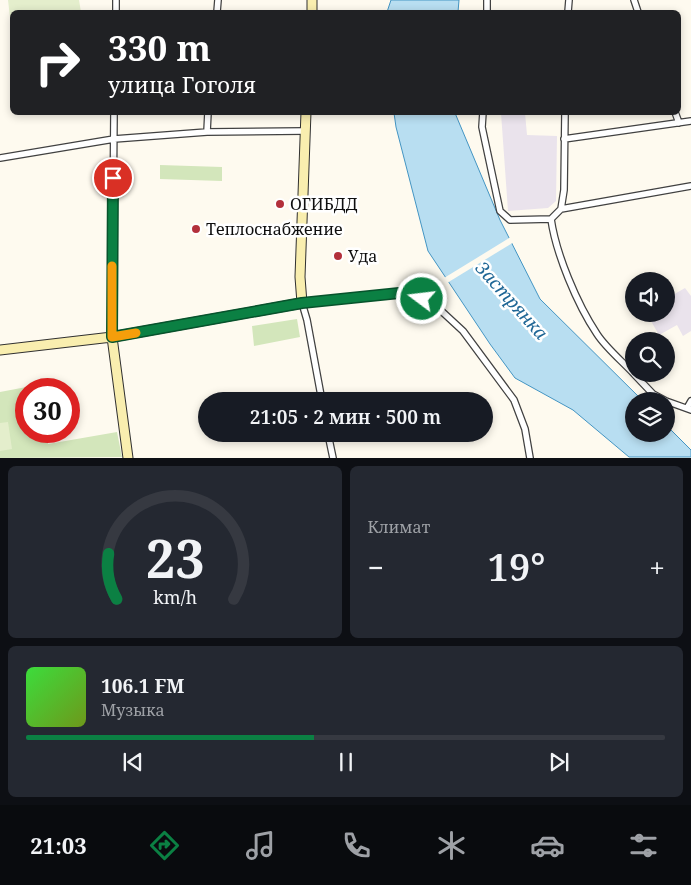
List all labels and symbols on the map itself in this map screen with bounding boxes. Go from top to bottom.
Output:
pin [92,157,134,199]
place label: ОГИБДД [290,193,358,215]
marker: ОГИБДД [274,198,286,210]
place label: Теплоснабжение [206,218,343,240]
marker: Теплоснабжение [190,223,202,235]
place label: Уда [348,245,377,267]
marker: Уда [332,250,344,262]
water label: Застрянка [471,256,553,344]
position arrow [395,272,447,324]
speed limit sign: 30 [15,378,80,443]

